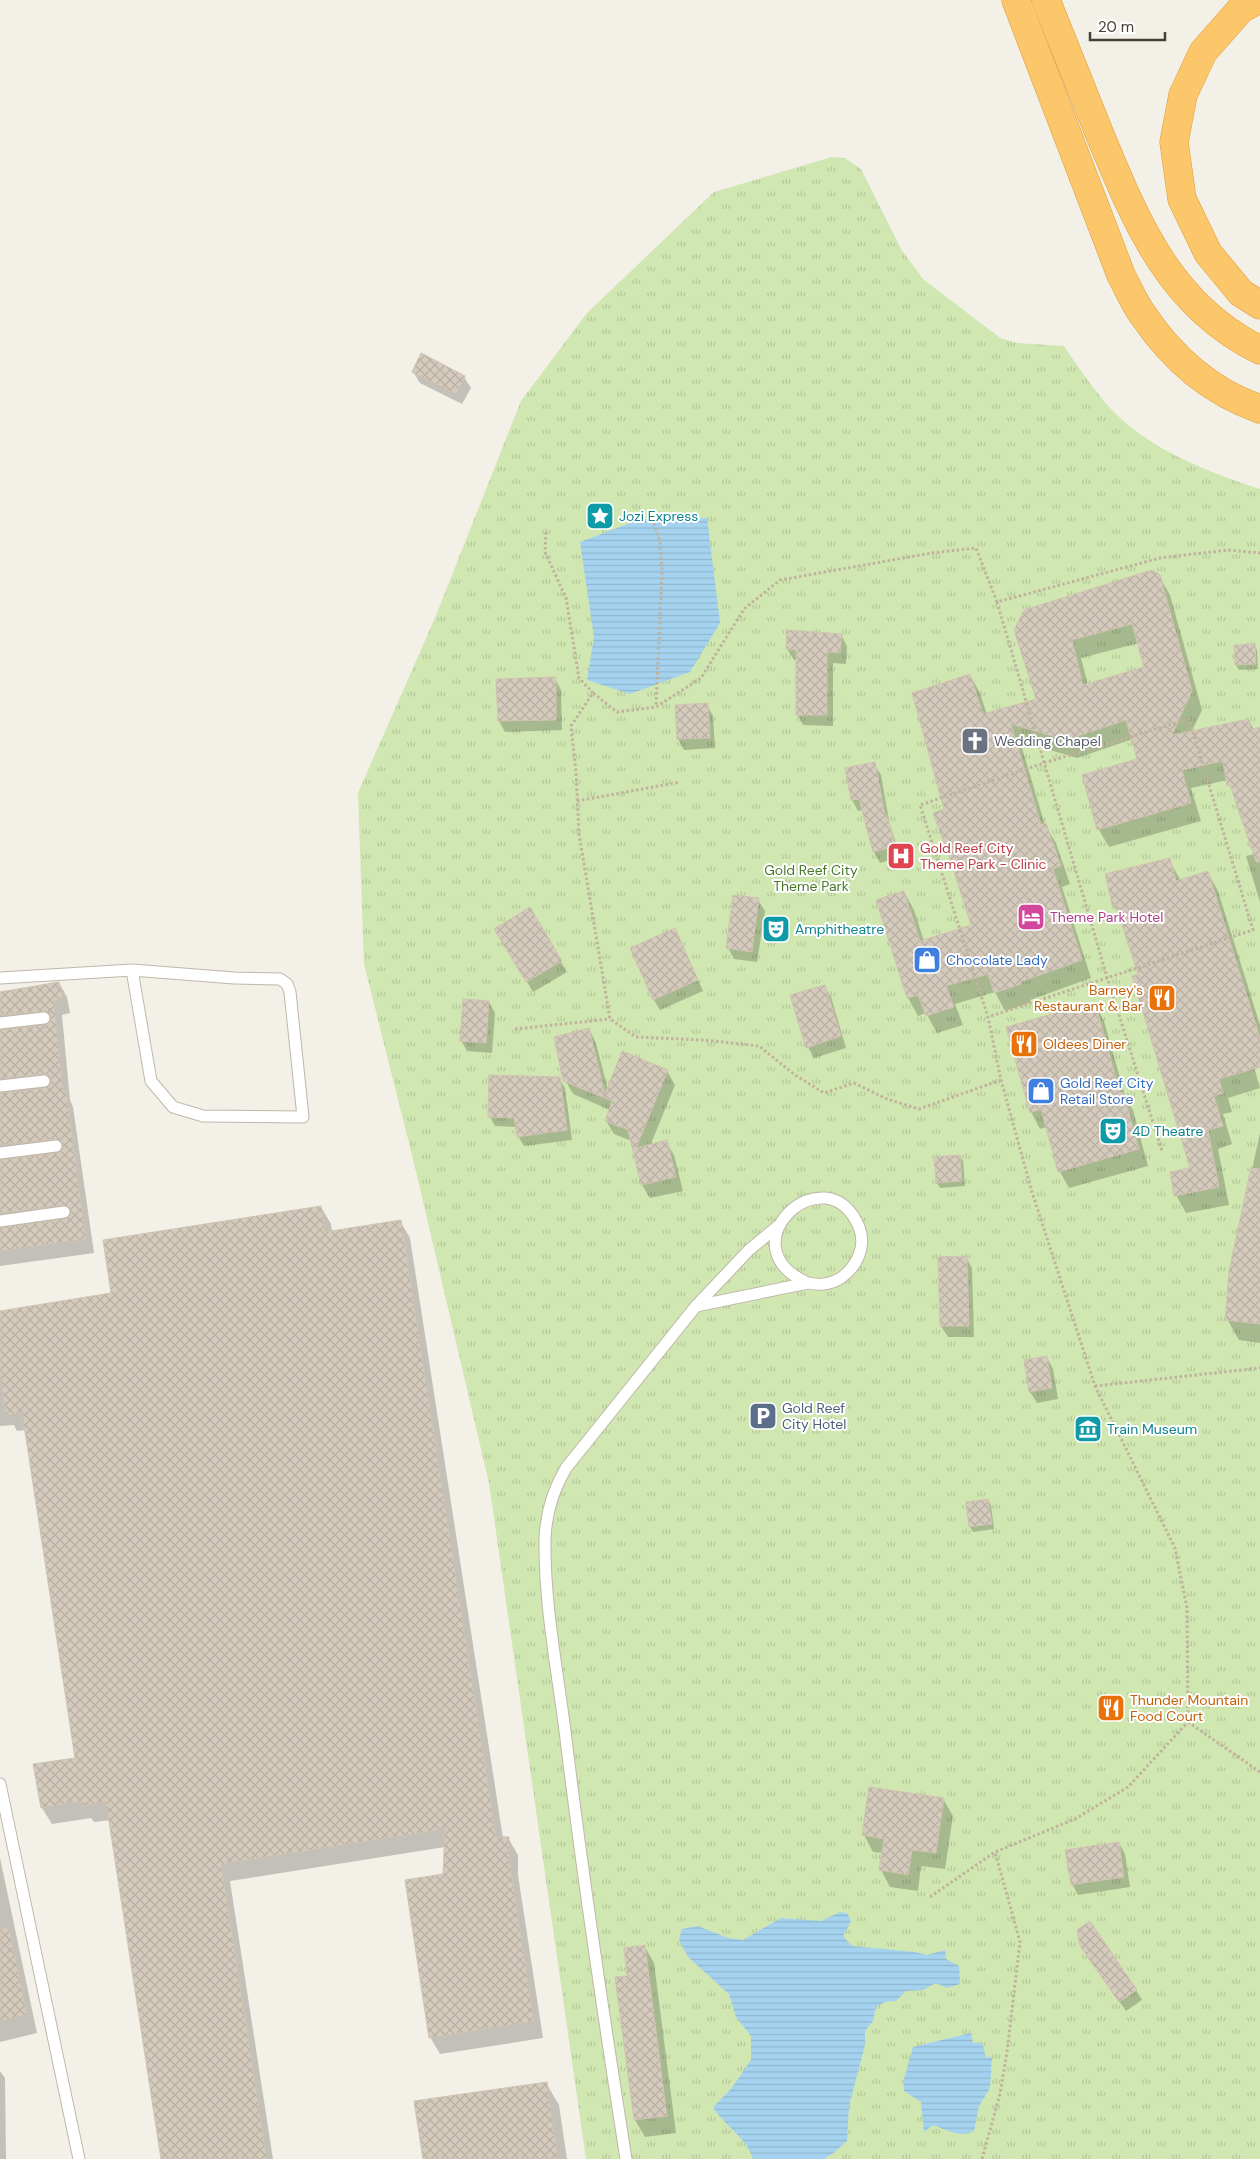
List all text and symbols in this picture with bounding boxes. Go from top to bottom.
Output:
scale bar [1090,10,1165,42]
text: 20 m [1098,17,1134,37]
place icon: Jozi Express [585,501,615,531]
place label: Jozi Express [619,507,698,525]
church icon: Wedding Chapel [960,726,990,756]
place label: Wedding Chapel [994,732,1101,750]
place label: Gold Reef City Theme Park - Clinic [920,839,1047,873]
hospital icon: Gold Reef City Theme Park - Clinic [886,841,916,871]
park label: Gold Reef City Theme Park [764,861,858,895]
hotel icon: Theme Park Hotel [1016,902,1046,932]
place label: Theme Park Hotel [1050,908,1163,926]
theatre icon: Amphitheatre [761,914,791,944]
place label: Amphitheatre [795,920,884,938]
shop icon: Chocolate Lady [912,945,942,975]
place label: Chocolate Lady [946,951,1048,969]
place label: Barney's Restaurant & Bar [1034,981,1143,1015]
restaurant icon: Barney's Restaurant & Bar [1147,983,1177,1013]
restaurant icon: Oldees Diner [1009,1029,1039,1059]
place label: Oldees Diner [1043,1035,1127,1053]
place label: Gold Reef City Retail Store [1060,1074,1154,1108]
shop icon: Gold Reef City Retail Store [1026,1076,1056,1106]
theatre icon: 4D Theatre [1098,1116,1128,1146]
place label: 4D Theatre [1132,1122,1204,1140]
place label: Gold Reef City Hotel [782,1399,846,1433]
parking icon: Gold Reef City Hotel [748,1401,778,1431]
museum icon: Train Museum [1073,1414,1103,1444]
place label: Train Museum [1107,1420,1197,1438]
place label: Thunder Mountain Food Court [1130,1691,1248,1725]
restaurant icon: Thunder Mountain Food Court [1096,1693,1126,1723]

